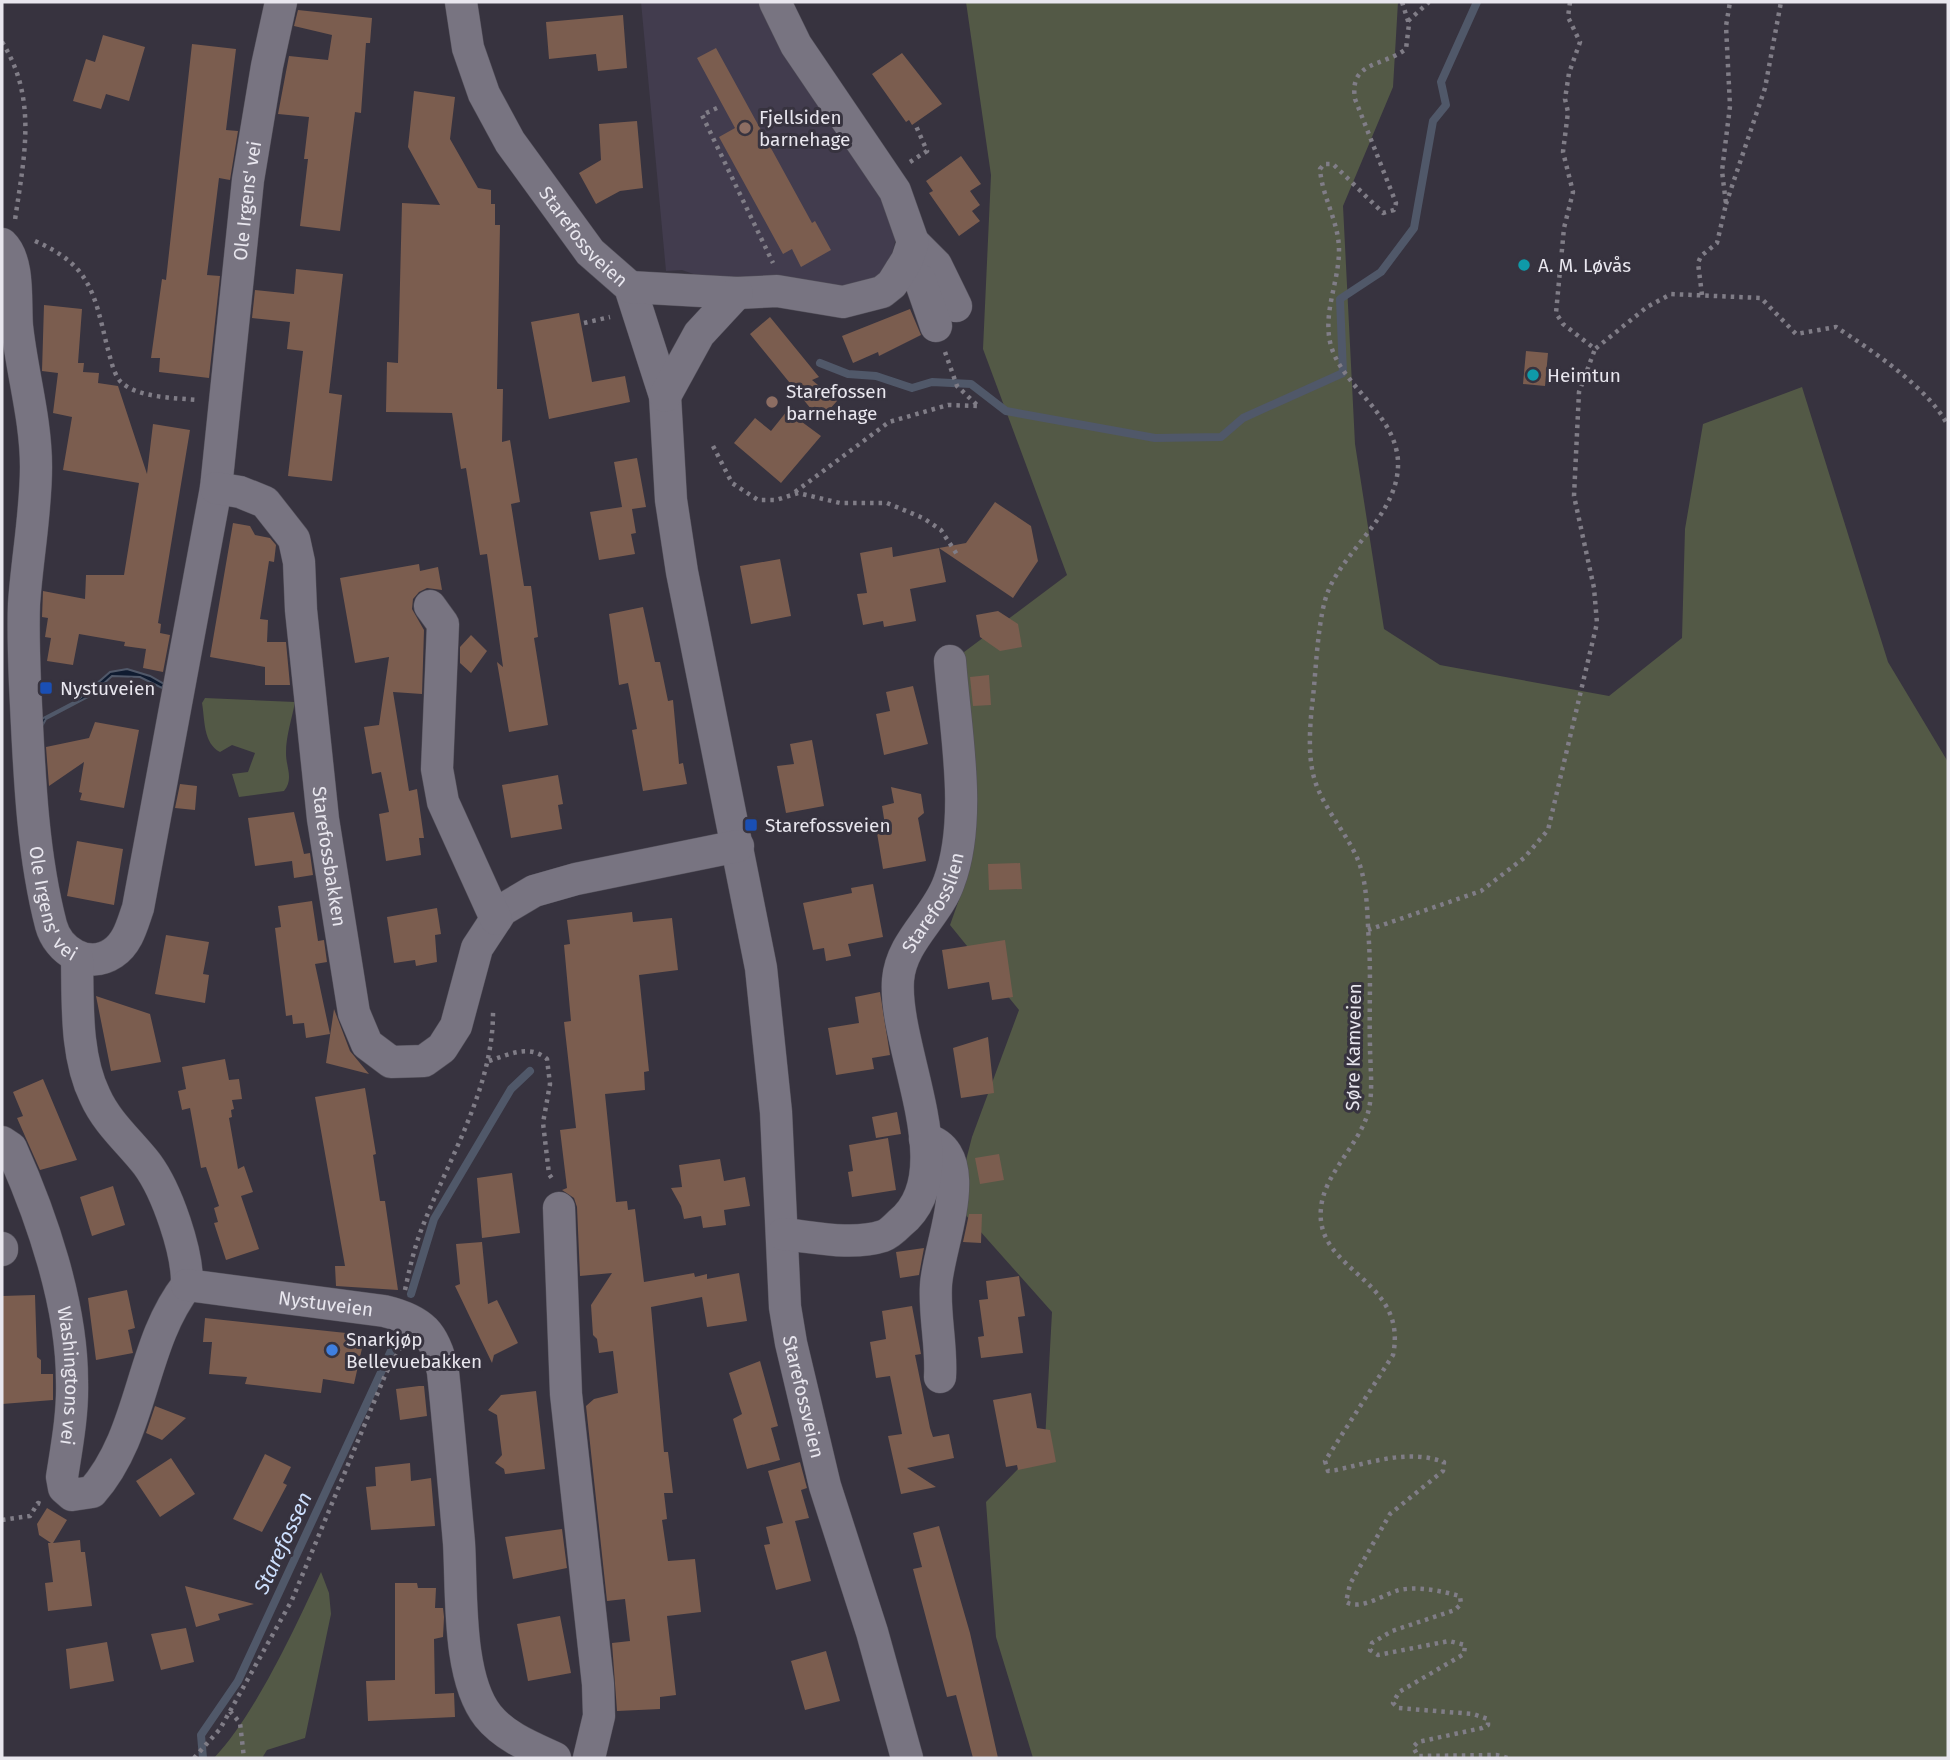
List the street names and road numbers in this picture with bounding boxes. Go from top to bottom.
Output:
street label: Ole Irgens' vei [229,139,266,262]
street label: Starefossveien [534,182,633,292]
street label: Starefossbakken [308,785,351,928]
street label: Ole Irgens' vei [24,845,81,966]
street label: Starefosslien [897,850,969,957]
street label: Søre Kamveien [1341,983,1366,1111]
street label: Nystuveien [277,1286,375,1321]
street label: Washingtons vei [52,1305,83,1447]
street label: Starefossveien [778,1334,829,1461]

